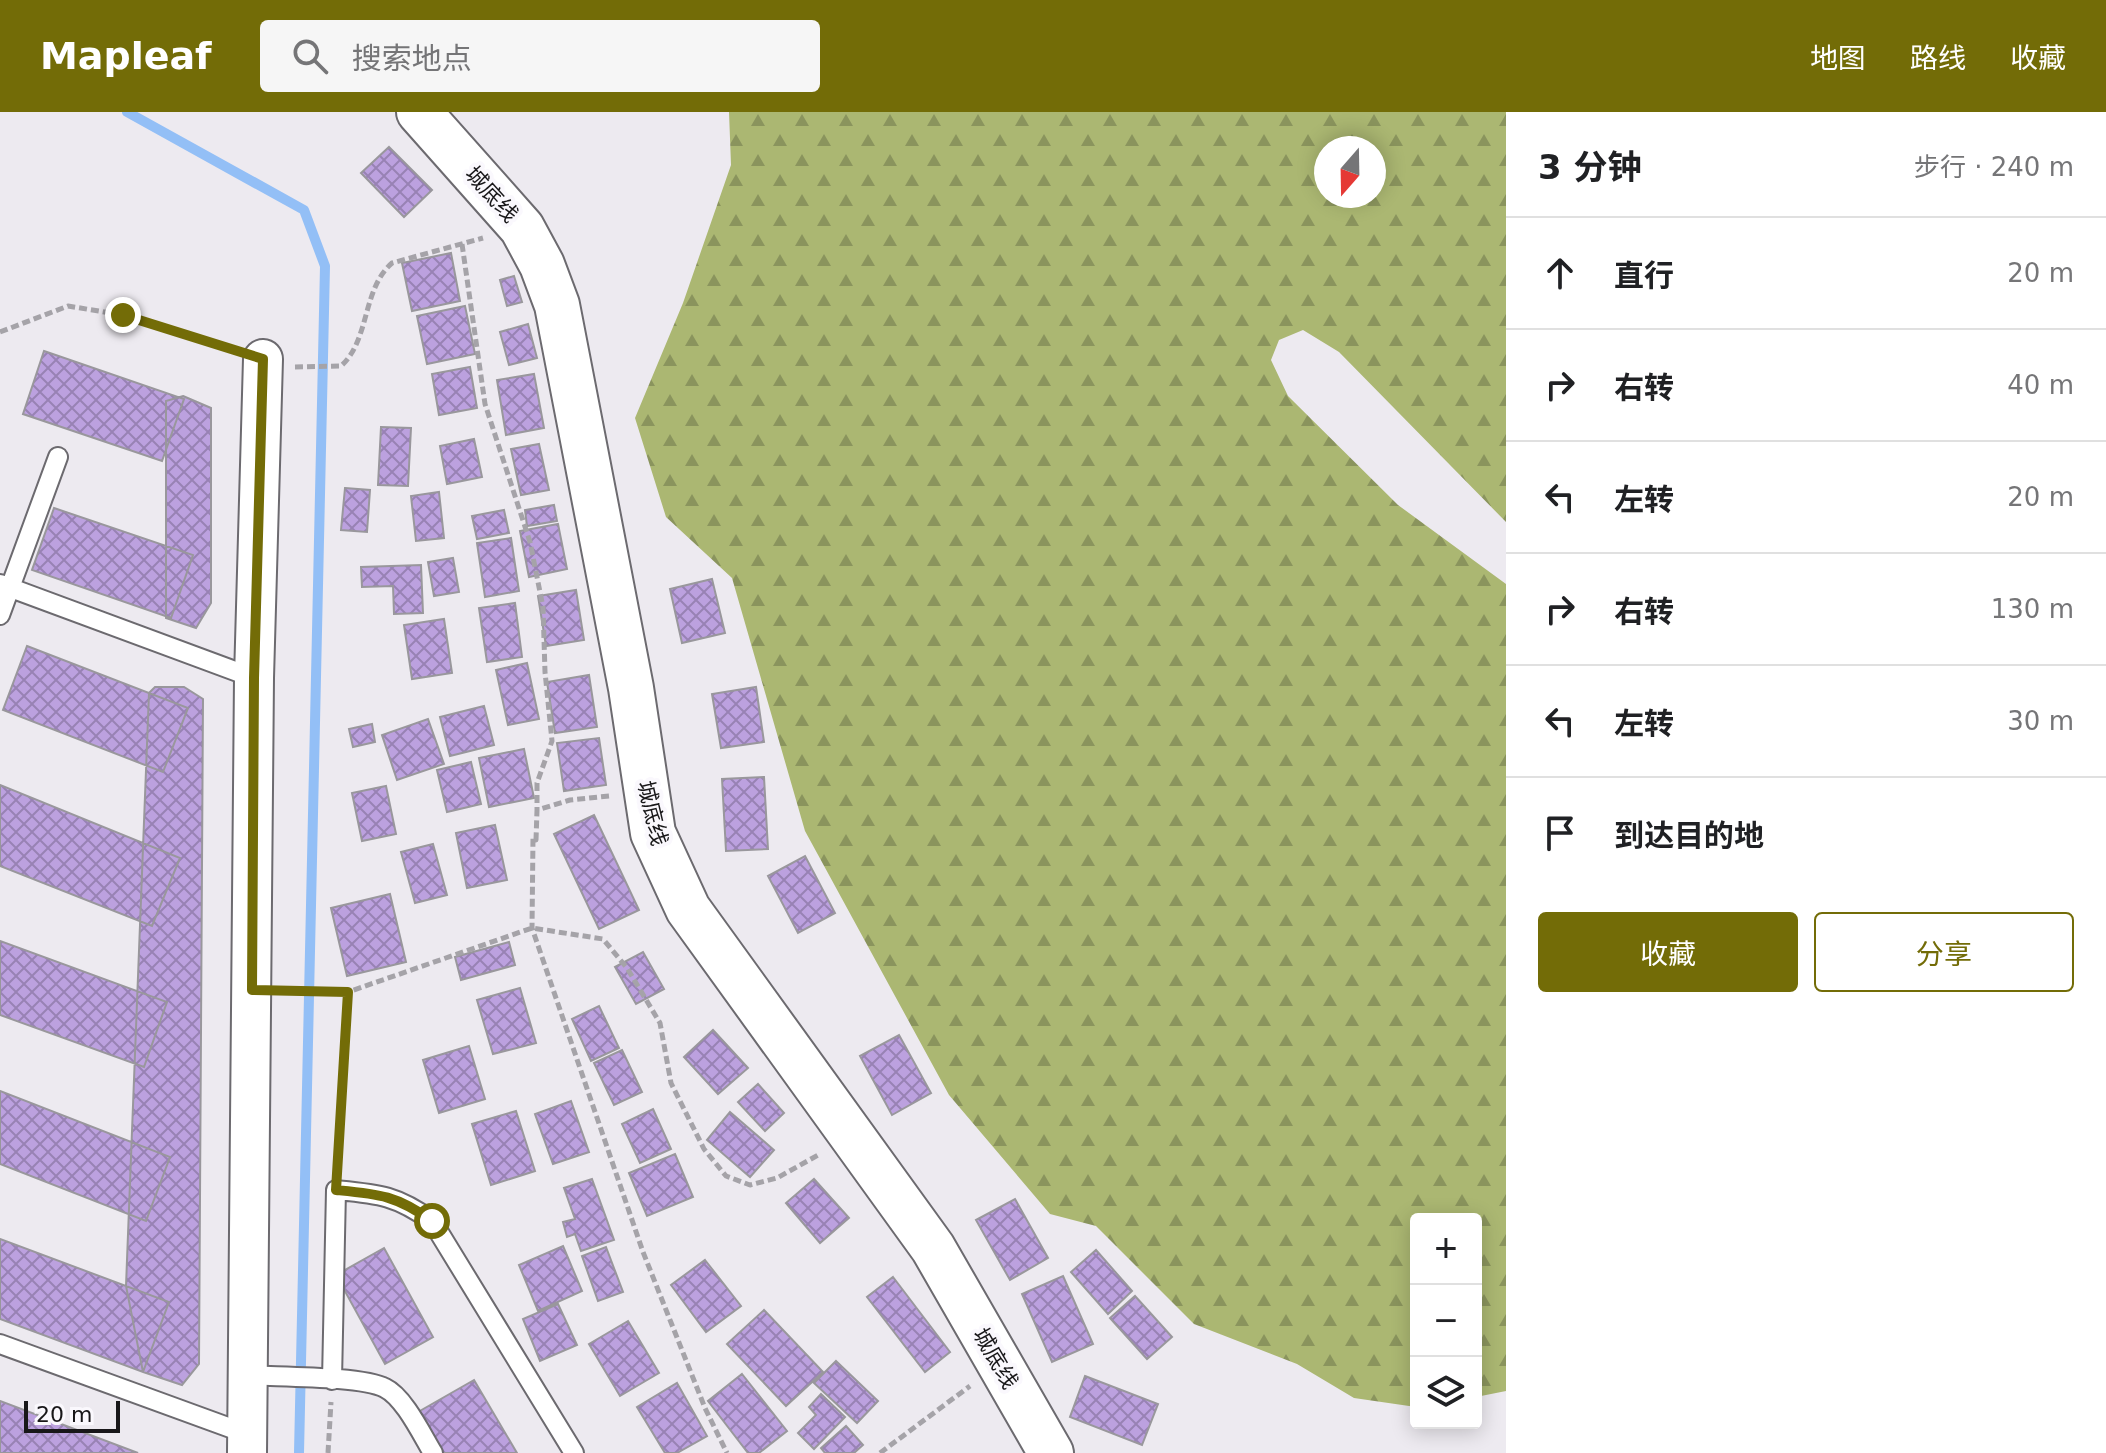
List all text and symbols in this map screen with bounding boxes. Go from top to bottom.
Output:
search box [260,20,820,92]
text: Mapleaf [40,34,212,78]
icon: search [288,34,332,78]
text: 搜索地点 [352,41,472,76]
text: 地图 [1810,42,1866,75]
text: 路线 [1910,42,1966,75]
text: 收藏 [2010,42,2066,75]
north arrow [1314,136,1386,208]
text: 3 分钟 [1538,147,1642,187]
text: 步行 · 240 m [1914,152,2074,182]
street label: 城底线 [460,161,523,227]
icon: ahead [1538,251,1582,295]
text: 直行 [1614,258,1674,293]
text: 20 m [2007,258,2074,288]
route end [105,297,141,333]
icon: right [1538,363,1582,407]
text: 右转 [1614,370,1674,405]
text: 40 m [2007,370,2074,400]
icon: left [1538,475,1582,519]
text: 左转 [1614,482,1674,517]
text: 20 m [2007,482,2074,512]
icon: right [1538,587,1582,631]
text: 右转 [1614,594,1674,629]
text: 130 m [1991,594,2074,624]
icon: left [1538,699,1582,743]
text: 左转 [1614,706,1674,741]
text: 30 m [2007,706,2074,736]
street label: 城底线 [633,778,672,848]
icon: arrive [1538,811,1582,855]
text: 到达目的地 [1614,818,1764,853]
button: 收藏 [1538,912,1798,992]
button: 分享 [1814,912,2074,992]
route start [414,1203,450,1239]
map controls [1410,1213,1482,1429]
button: + [1410,1213,1482,1285]
button: − [1410,1285,1482,1357]
street label: 城底线 [968,1323,1023,1393]
button: layers [1410,1357,1482,1429]
scale bar [24,1397,120,1433]
text: 20 m [36,1402,92,1427]

